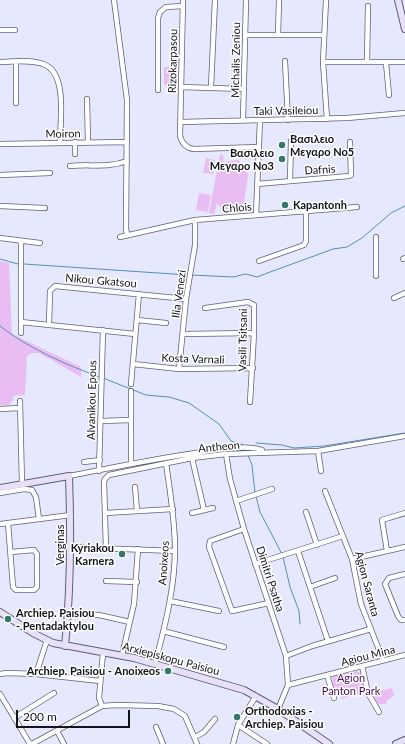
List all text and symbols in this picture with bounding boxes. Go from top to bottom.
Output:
street label: Michalis Zeniou [229,22,243,98]
street label: Rizokarpasou [166,29,180,93]
street label: Taki Vasileiou [254,104,318,118]
street label: Moiron [45,127,81,141]
place label: Βασιλειο Μεγαρο Νο5 [290,132,354,158]
marker: Βασιλειο Μεγαρο Νο5 [277,140,287,150]
place label: Βασιλειο Μεγαρο Νο3 [210,146,274,172]
marker: Βασιλειο Μεγαρο Νο3 [277,154,287,164]
street label: Dafnis [304,162,336,178]
place label: Kapantonh [293,198,347,212]
street label: Chlois [222,200,252,216]
marker: Kapantonh [280,200,290,210]
street label: Ilia Venezi [169,269,189,319]
street label: Nikou Gkatsou [65,271,137,291]
street label: Vasili Tsitsani [236,308,250,372]
street label: Kosta Varnali [161,351,225,367]
street label: Alvanikou Epous [85,360,99,440]
street label: Antheon [198,439,240,455]
street label: Verginas [53,524,67,566]
street label: Anoixeos [156,540,172,586]
place label: Kyriakou Karnera [71,541,114,567]
street label: Dimitri Psatha [253,545,287,613]
marker: Kyriakou Karnera [117,549,127,559]
street label: Agion Saranta [352,550,382,618]
place label: Archiep. Paisiou - Pentadaktylou [16,606,94,632]
marker: Archiep. Paisiou - Pentadaktylou [3,614,13,624]
street label: Arxiepiskopu Paisiou [121,640,221,678]
street label: Agiou Mina [340,643,396,669]
place label: Archiep. Paisiou - Anoixeos [27,664,160,678]
marker: Archiep. Paisiou - Anoixeos [163,666,173,676]
park label: Agion Panton Park [322,671,380,697]
scale bar [18,702,132,728]
place label: Orthodoxias - Archiep. Paisiou [245,704,323,730]
text: 200 m [23,709,57,724]
marker: Orthodoxias - Archiep. Paisiou [232,712,242,722]

